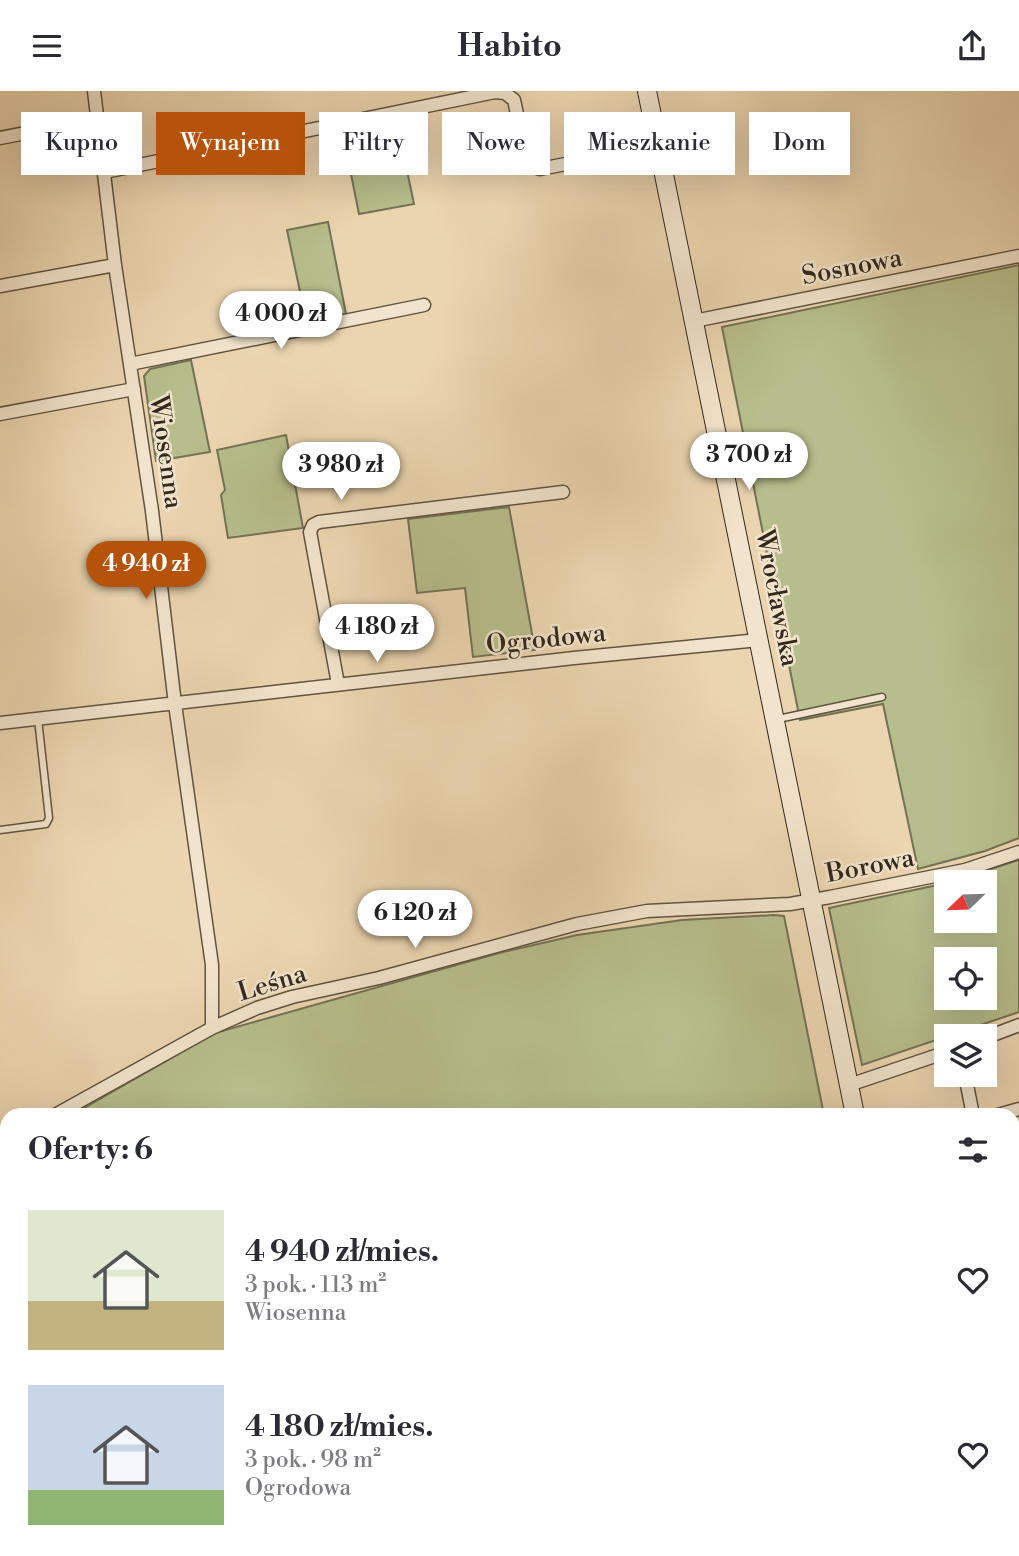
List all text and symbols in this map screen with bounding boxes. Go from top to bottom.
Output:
text: Habito [457,26,562,66]
icon: menu [28,27,66,65]
icon: share [953,27,991,65]
chip: Kupno [21,112,142,175]
chip: Wynajem [156,112,305,175]
chip: Filtry [319,112,428,175]
chip: Nowe [442,112,550,175]
chip: Mieszkanie [564,112,735,175]
chip: Dom [749,112,850,175]
street label: Sosnowa [799,241,906,292]
pin: 4 000 zł [209,292,353,351]
text: 4 000 zł [235,300,327,328]
street label: Wiosenna [142,392,190,512]
pin: 3 700 zł [677,433,821,492]
text: 3 700 zł [706,441,792,469]
pin: 3 980 zł [269,443,413,502]
text: 3 980 zł [298,451,384,479]
street label: Wrocławska [748,526,806,670]
pin: 4 940 zł [74,541,218,601]
text: 4 940 zł [102,550,190,578]
pin: 4 180 zł [305,605,449,664]
text: 4 180 zł [335,613,419,641]
street label: Ogrodowa [485,617,608,661]
street label: Borowa [822,842,918,890]
north arrow [934,870,998,933]
map controls [934,870,997,1087]
pin: 6 120 zł [343,891,487,950]
text: 6 120 zł [374,899,456,927]
button: locate [934,947,997,1010]
street label: Leśna [234,957,311,1009]
button: layers [934,1024,997,1087]
text: Oferty: 6 [28,1131,153,1169]
icon: filters [954,1131,992,1169]
text: 4 940 zł/mies. [245,1233,439,1271]
icon: home [84,1238,168,1322]
icon: heart [954,1261,992,1299]
text: 3 pok. · 113 m² [245,1271,386,1299]
text: Wiosenna [245,1299,346,1327]
text: 4 180 zł/mies. [245,1408,433,1446]
icon: home [84,1413,168,1497]
icon: heart [954,1436,992,1474]
text: 3 pok. · 98 m² [245,1446,381,1474]
text: Ogrodowa [245,1474,351,1502]

